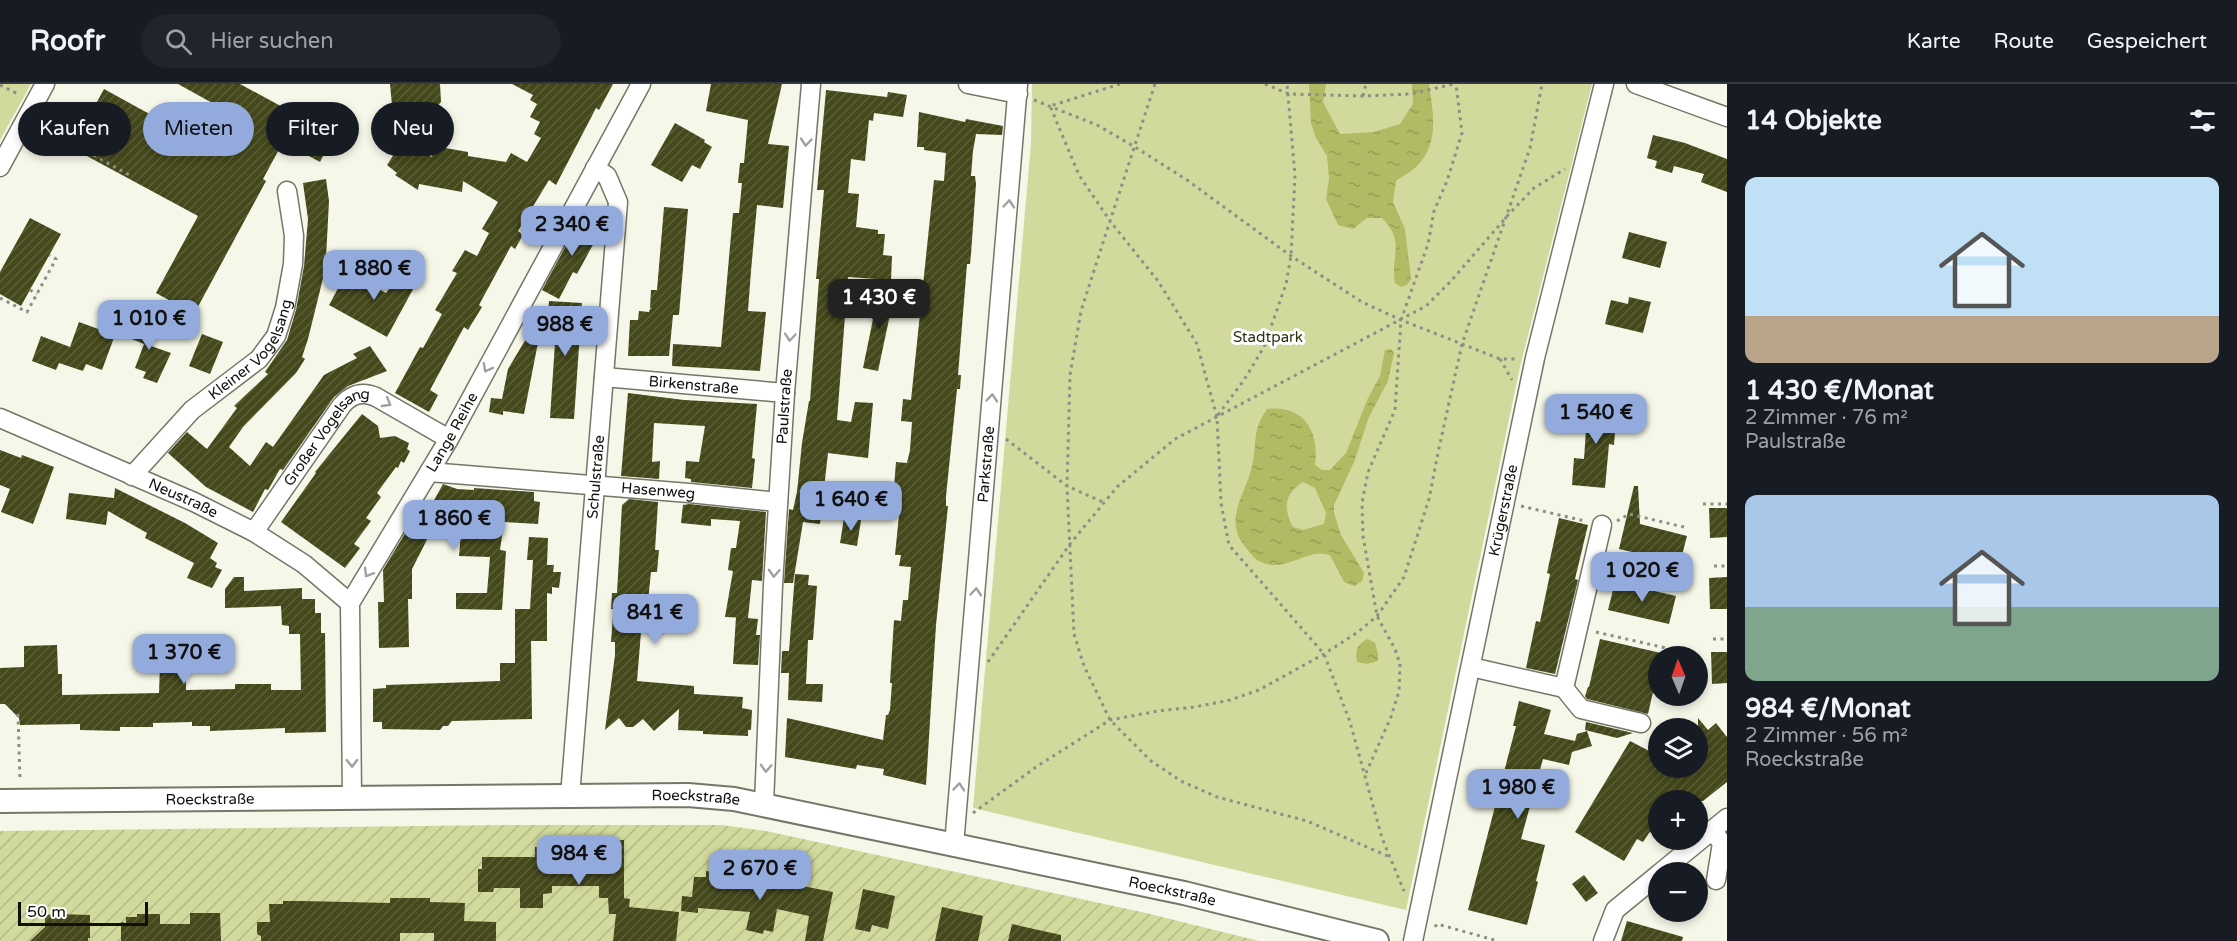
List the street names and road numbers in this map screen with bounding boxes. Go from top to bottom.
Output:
street label: Kleiner Vogelsang [205,298,295,403]
street label: Paulstraße [773,368,796,445]
street label: Birkenstraße [648,372,739,398]
street label: Großer Vogelsang [280,385,371,489]
street label: Lange Reihe [422,389,482,475]
street label: Parkstraße [974,425,998,503]
street label: Schulstraße [583,434,608,520]
street label: Krügerstraße [1485,463,1521,558]
street label: Neustraße [146,474,221,522]
street label: Hasenweg [621,479,696,503]
street label: Roeckstraße [651,786,742,809]
street label: Roeckstraße [165,790,255,809]
street label: Roeckstraße [1127,873,1218,910]

